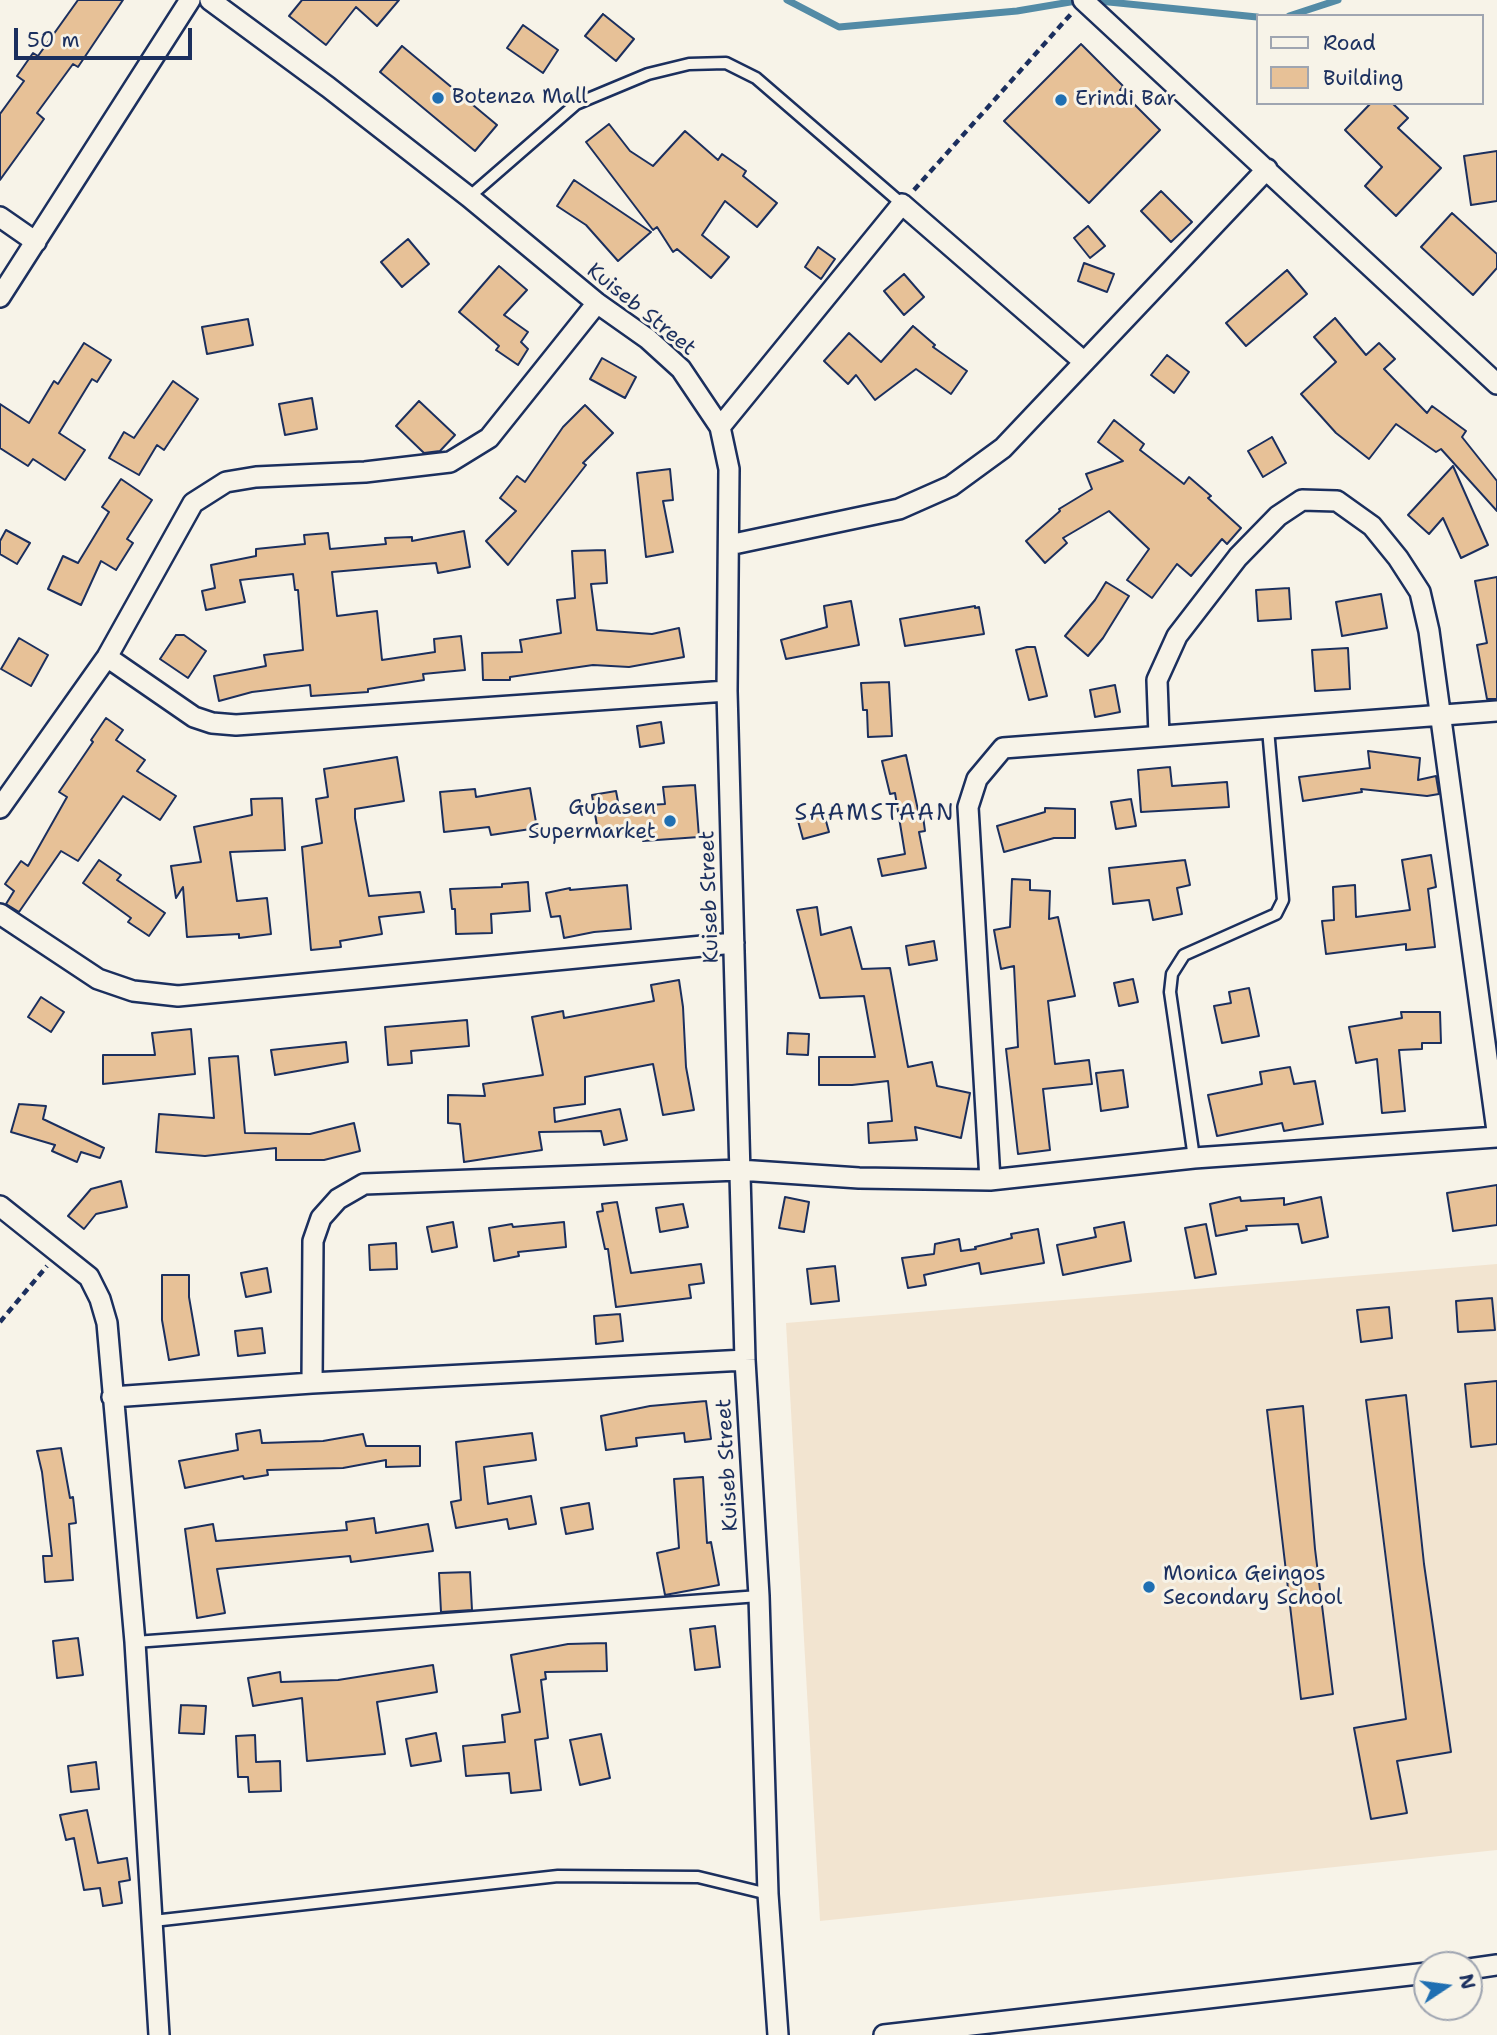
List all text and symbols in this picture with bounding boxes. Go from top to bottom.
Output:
scale bar [18,14,196,58]
legend [1256,14,1483,105]
text: 50 m [27,26,80,54]
text: Road [1323,29,1376,57]
text: Building [1323,64,1403,92]
place label: Botenza Mall [452,85,588,111]
place label: Erindi Bar [1075,87,1176,113]
marker: Botenza Mall [430,90,446,106]
marker: Erindi Bar [1053,92,1069,108]
street label: Kuiseb Street [581,258,701,362]
place label: Gubasen Supermarket [528,796,656,846]
district label: SAAMSTAAN [796,800,954,828]
marker: Gubasen Supermarket [662,813,678,829]
street label: Kuiseb Street [695,830,725,964]
street label: Kuiseb Street [712,1398,744,1532]
place label: Monica Geingos Secondary School [1163,1562,1342,1612]
marker: Monica Geingos Secondary School [1141,1579,1157,1595]
north arrow [1413,1951,1483,2021]
text: N [1453,1971,1481,1992]

